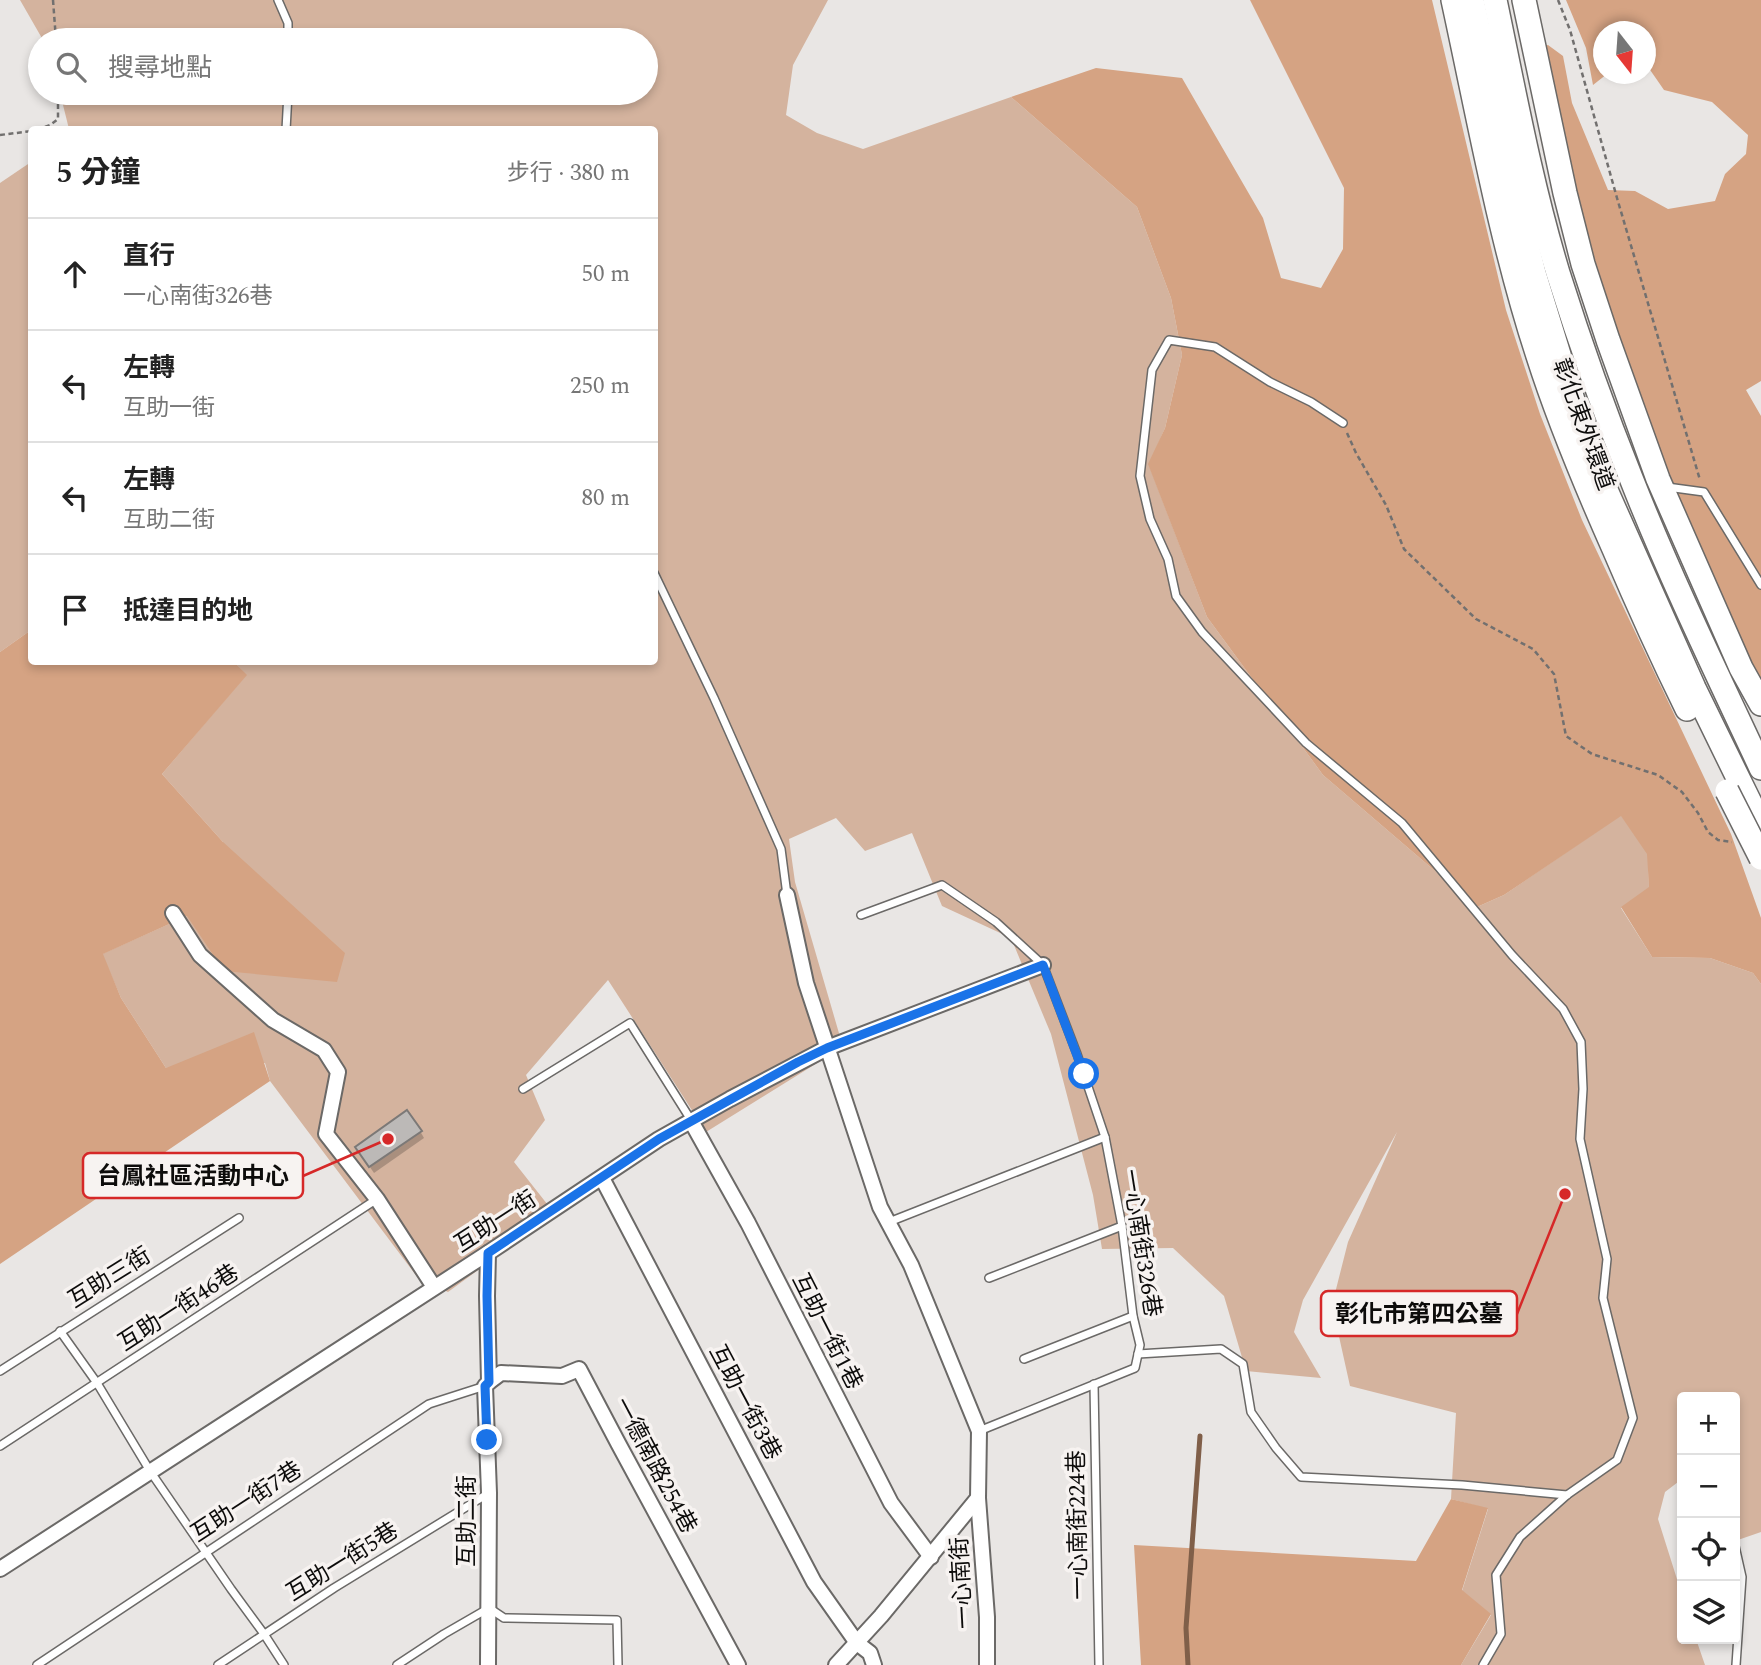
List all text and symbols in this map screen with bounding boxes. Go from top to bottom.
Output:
north arrow [1593,21,1656,84]
search box [28,28,658,105]
icon: search [52,48,90,86]
text: 搜尋地點 [108,48,212,88]
text: 5 分鐘 [56,150,140,196]
text: 步行 · 380 m [507,156,630,191]
text: 直行 [123,236,175,276]
icon: ahead [56,255,94,293]
text: 50 m [581,257,630,292]
text: 一心南街326巷 [123,279,273,314]
text: 左轉 [123,348,175,388]
street label: 彰化東外環道 [1543,354,1623,495]
icon: left [56,367,94,405]
text: 250 m [570,369,630,404]
text: 互助一街 [123,391,215,426]
text: 左轉 [123,460,175,500]
icon: left [56,479,94,517]
text: 80 m [581,481,630,516]
text: 互助二街 [123,503,215,538]
icon: arrive [56,591,94,629]
text: 抵達目的地 [123,591,253,631]
route start [1068,1058,1099,1089]
callout: 台鳳社區活動中心 [83,1153,303,1198]
text: 台鳳社區活動中心 [97,1159,289,1195]
street label: 一心南街326巷 [1112,1167,1169,1320]
street label: 互助一街 [448,1183,544,1262]
street label: 互助三街 [62,1239,158,1317]
street label: 互助一街46巷 [111,1256,246,1361]
street label: 互助一街1巷 [782,1267,871,1396]
callout: 彰化市第四公墓 [1321,1291,1517,1336]
text: 彰化市第四公墓 [1335,1297,1503,1333]
street label: 互助一街3巷 [700,1339,790,1467]
street label: 一德南路254巷 [604,1391,705,1540]
map controls [1677,1392,1740,1644]
button: + [1677,1392,1740,1455]
route end [471,1424,502,1455]
street label: 一心南街224巷 [1060,1450,1097,1600]
street label: 互助一街7巷 [184,1453,309,1551]
button: − [1677,1455,1740,1518]
street label: 互助二街 [450,1475,485,1567]
street label: 互助一街5巷 [280,1514,406,1611]
button: locate [1677,1518,1740,1581]
street label: 一心南街 [943,1536,982,1630]
button: layers [1677,1581,1740,1644]

